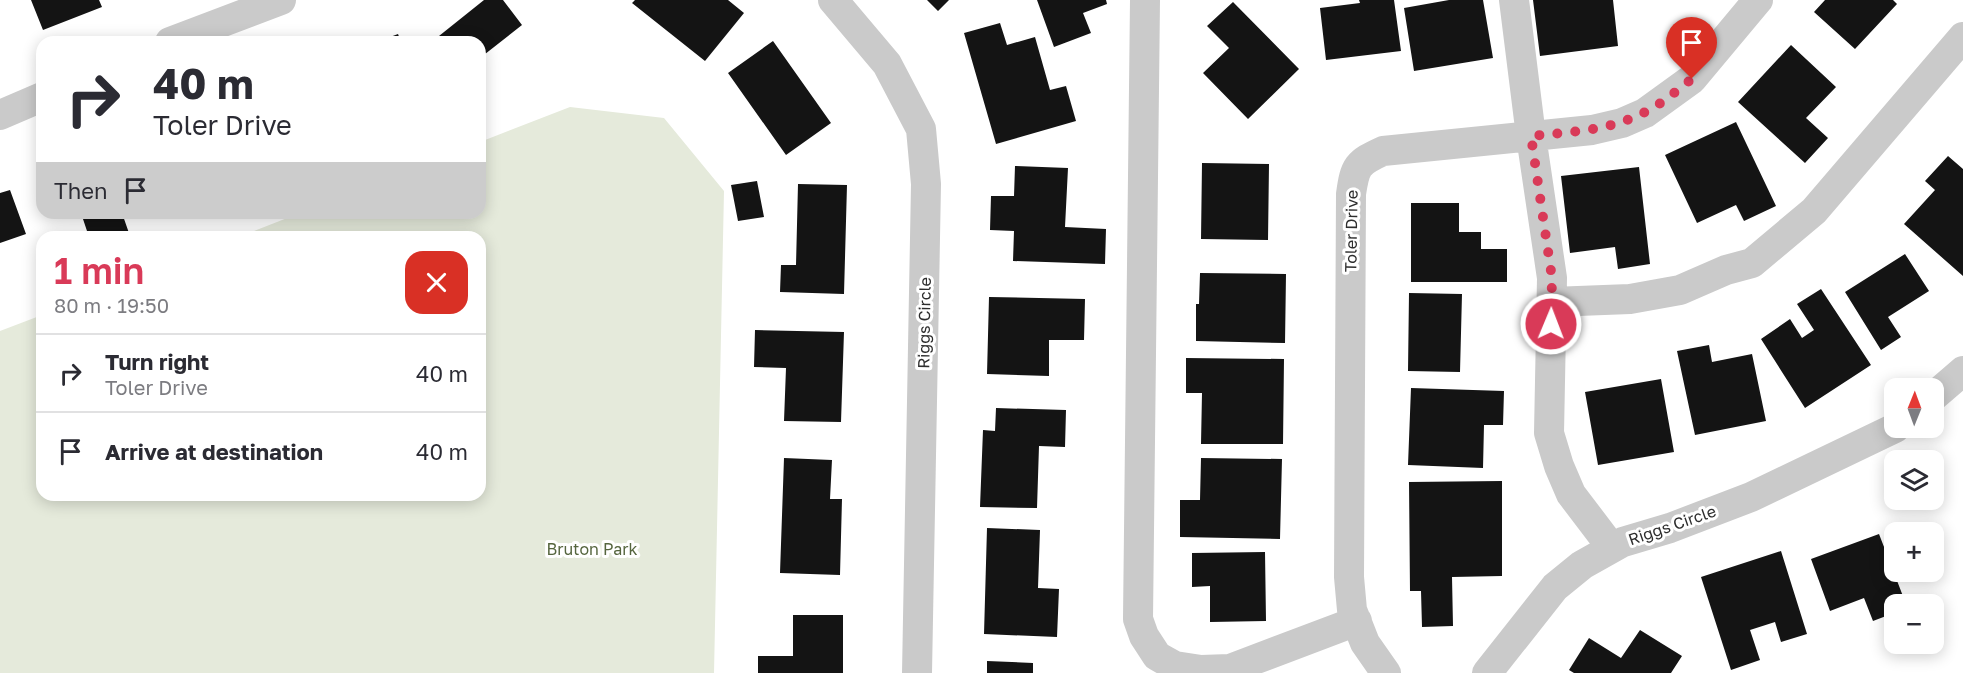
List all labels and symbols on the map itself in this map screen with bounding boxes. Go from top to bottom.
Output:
pin [1666,17,1717,79]
street label: Toler Drive [1340,190,1362,272]
street label: Riggs Circle [913,277,935,369]
position arrow [1519,292,1583,356]
north arrow [1884,378,1944,438]
street label: Riggs Circle [1625,501,1719,549]
park label: Bruton Park [546,539,638,559]

